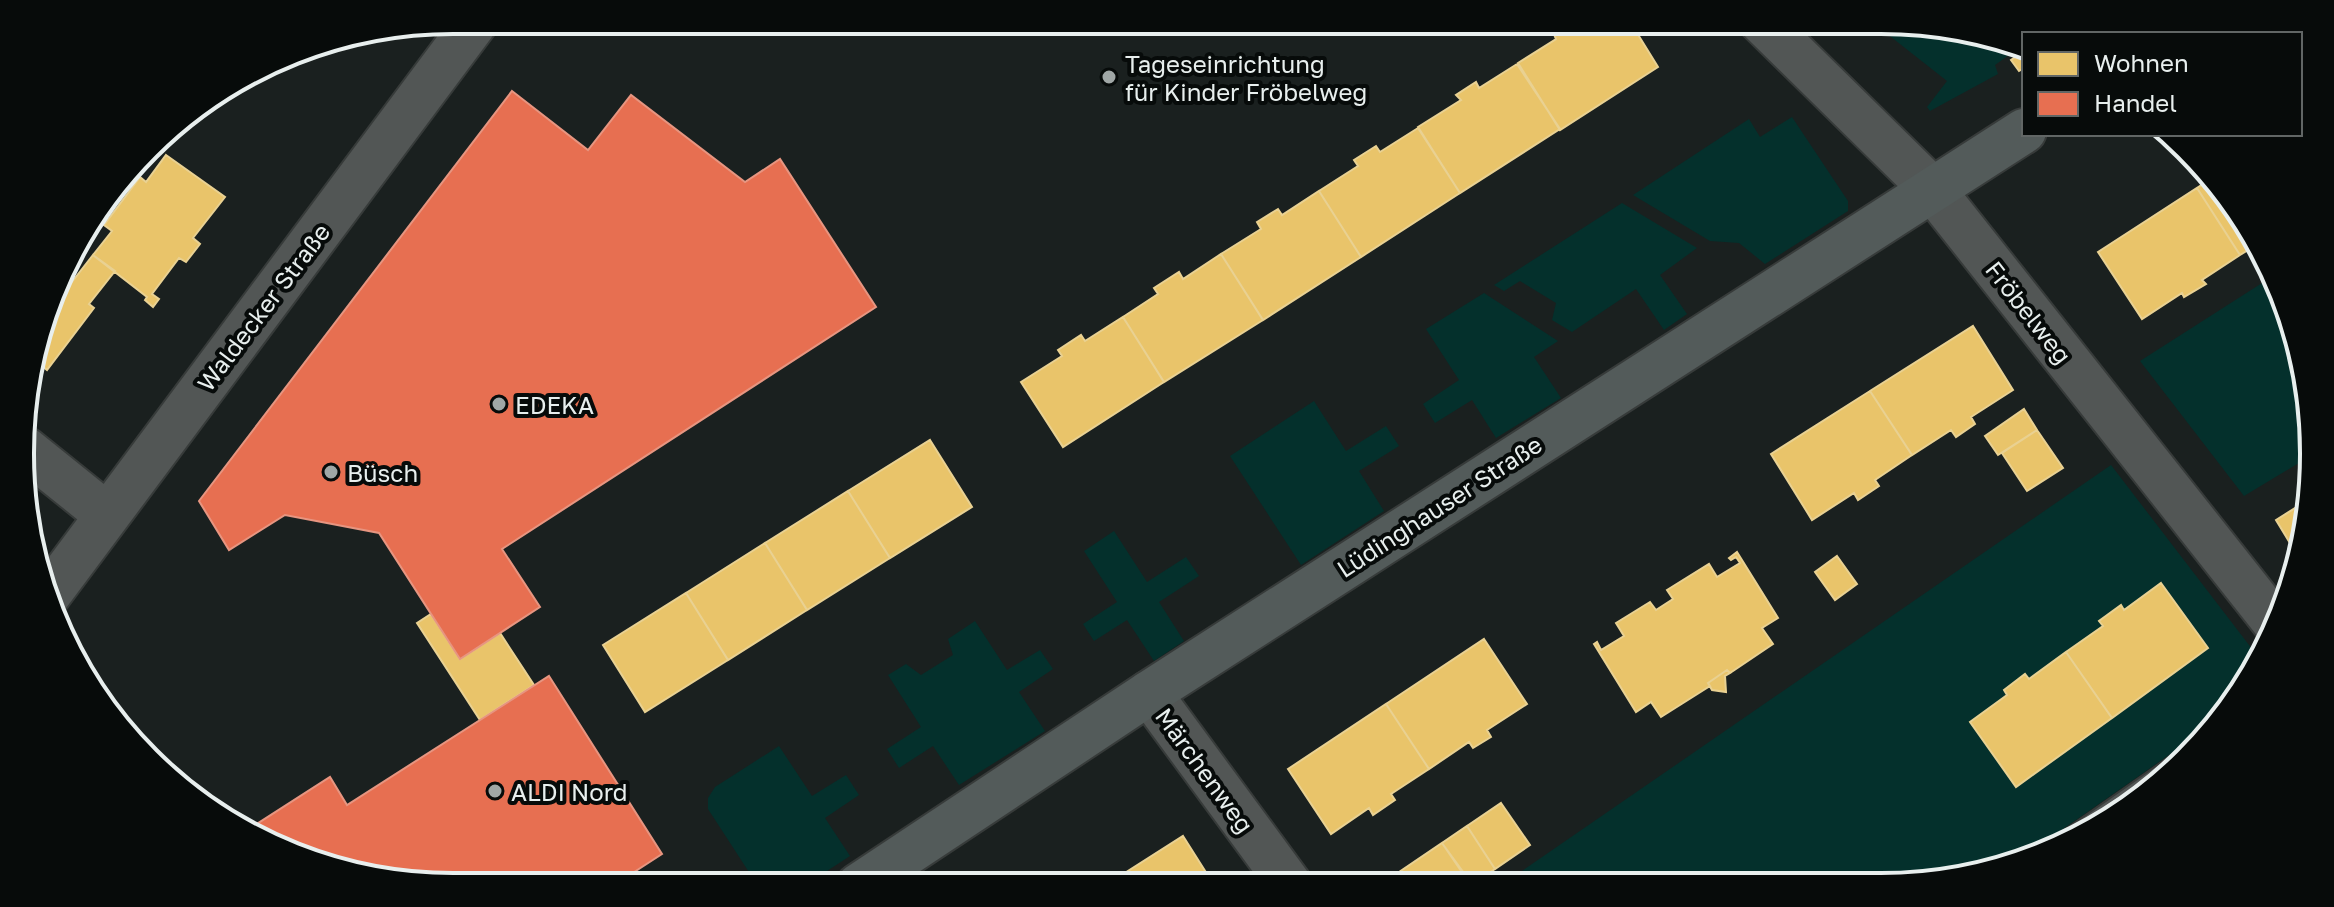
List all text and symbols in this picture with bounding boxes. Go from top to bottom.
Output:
legend [2022,32,2302,136]
text: Wohnen [2094,48,2189,77]
place label: Tageseinrichtung für Kinder Fröbelweg [1125,49,1367,106]
marker: Tageseinrichtung für Kinder Fröbelweg [1100,68,1118,86]
text: Handel [2094,88,2177,117]
street label: Waldecker Straße [191,218,335,396]
street label: Fröbelweg [1980,255,2078,369]
place label: EDEKA [515,390,594,419]
marker: EDEKA [490,395,508,413]
street label: Lüdinghauser Straße [1331,429,1547,583]
place label: Büsch [347,458,418,487]
marker: Büsch [322,463,340,481]
street label: Märchenweg [1150,702,1260,838]
place label: ALDI Nord [511,777,628,806]
marker: ALDI Nord [486,782,504,800]

